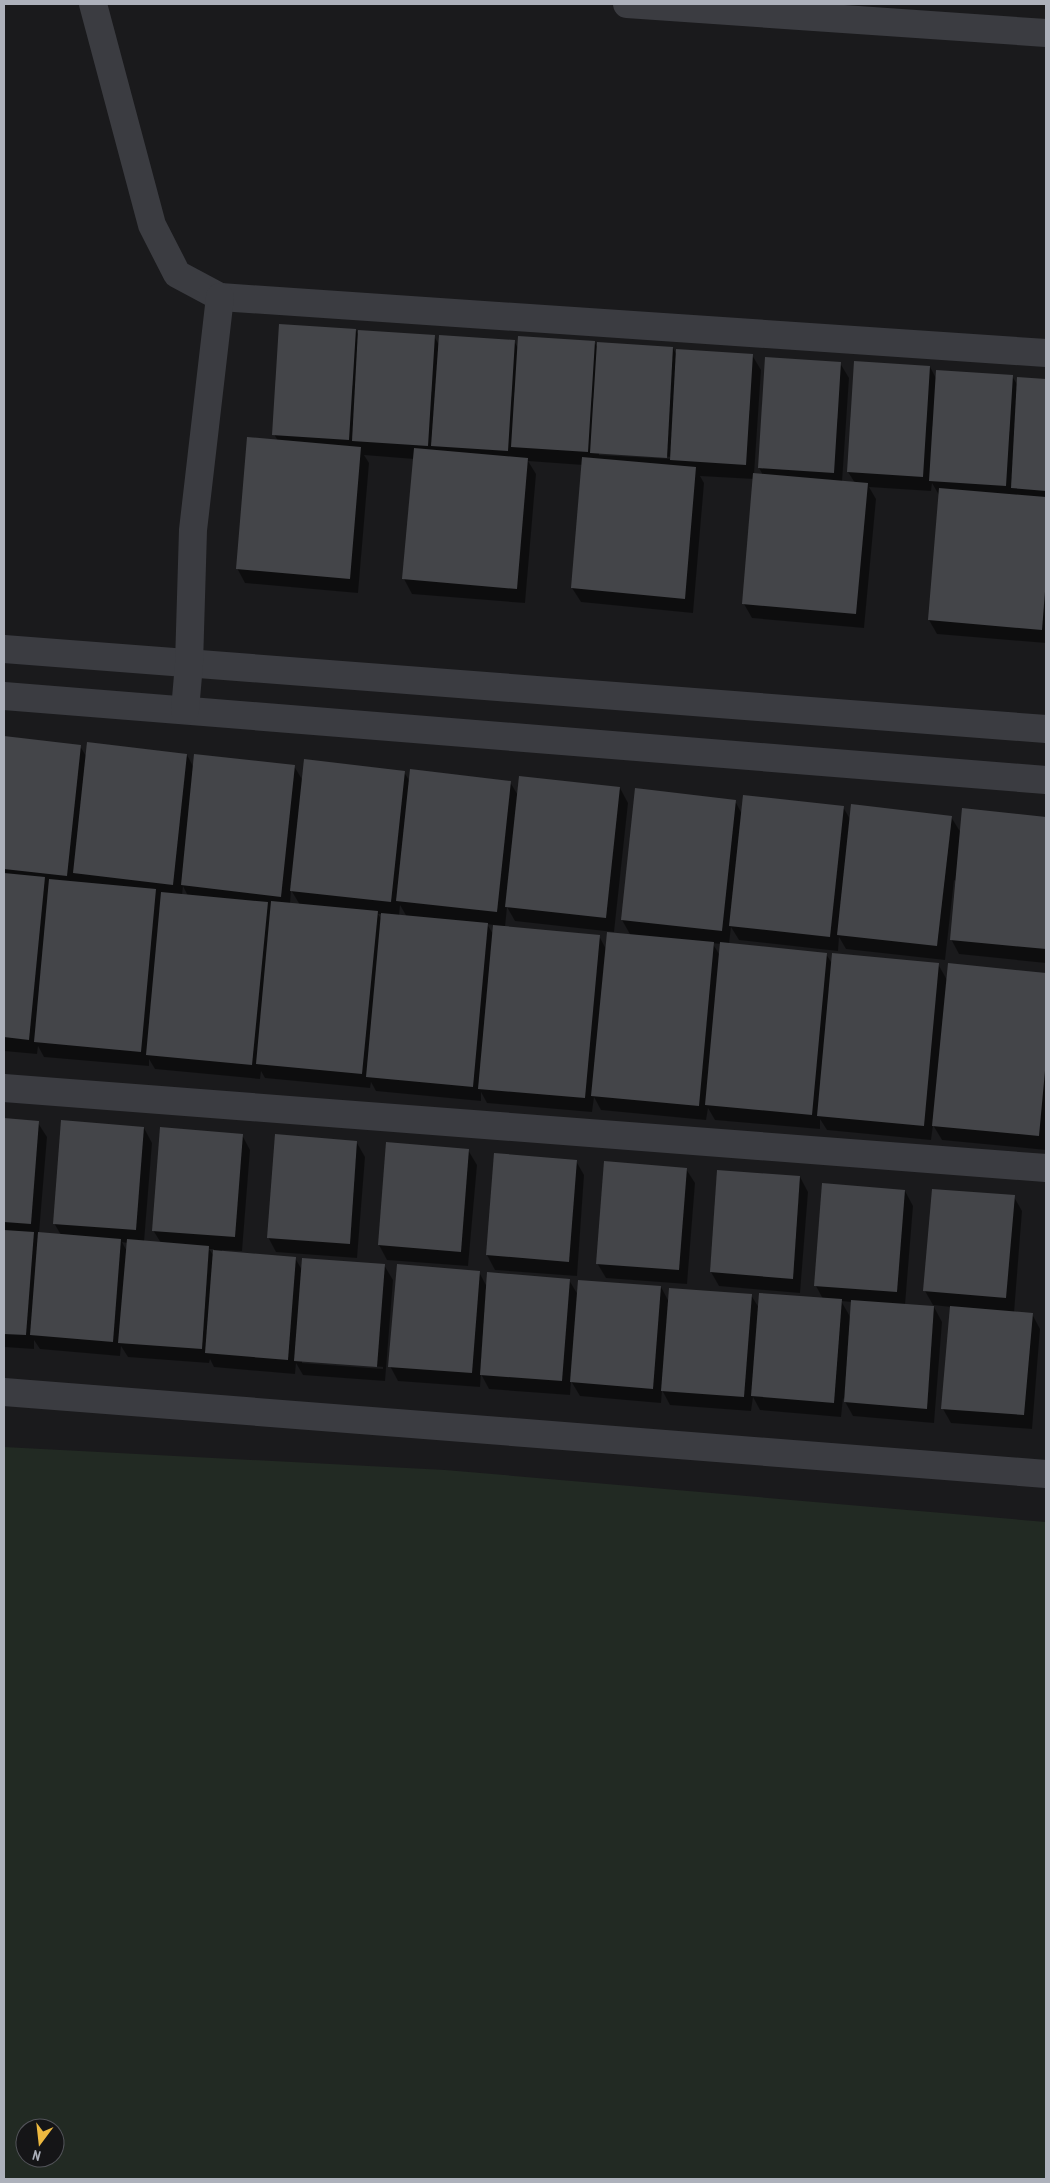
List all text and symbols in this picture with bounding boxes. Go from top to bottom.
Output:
north arrow [15,2118,65,2168]
text: N [31,2146,43,2165]

